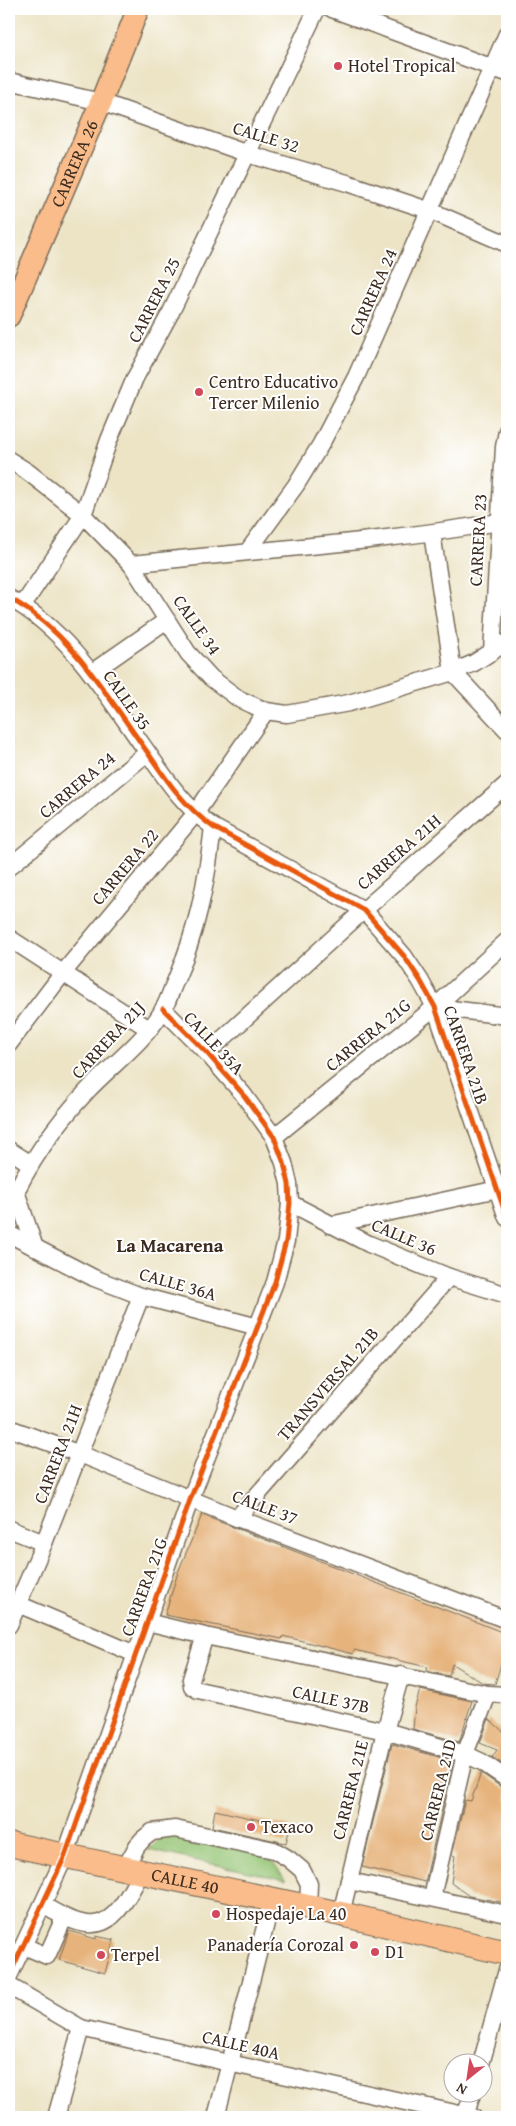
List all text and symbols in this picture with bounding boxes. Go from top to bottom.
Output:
place label: Hotel Tropical [348,52,456,79]
marker: Hotel Tropical [332,60,344,72]
street label: CALLE 32 [230,114,303,159]
street label: CARRERA 26 [43,115,105,211]
street label: CARRERA 24 [341,244,404,340]
street label: CARRERA 25 [121,252,187,347]
place label: Centro Educativo Tercer Milenio [209,368,338,416]
marker: Centro Educativo Tercer Milenio [193,386,205,398]
street label: CARRERA 23 [462,493,493,587]
street label: CALLE 34 [167,589,228,660]
street label: CALLE 35 [97,664,158,735]
street label: CARRERA 24 [33,745,121,825]
street label: CARRERA 21H [350,807,447,896]
street label: CARRERA 22 [85,823,165,911]
street label: CARRERA 21G [319,991,417,1078]
street label: CARRERA 21J [64,994,151,1085]
street label: CARRERA 21B [437,1002,496,1108]
street label: CALLE 35A [178,1005,251,1081]
street label: CALLE 36 [368,1211,441,1262]
district label: La Macarena [116,1231,224,1259]
street label: CALLE 36A [136,1260,220,1307]
street label: TRANSVERSAL 21B [270,1321,385,1447]
street label: CARRERA 21H [26,1400,89,1507]
street label: CALLE 37 [229,1482,302,1531]
street label: CARRERA 21G [113,1533,174,1640]
street label: CALLE 37B [290,1677,372,1720]
street label: CARRERA 21D [412,1736,463,1843]
street label: CARRERA 21E [324,1737,375,1842]
place label: Texaco [261,1813,313,1840]
marker: Texaco [245,1821,257,1833]
street label: CALLE 40 [149,1860,222,1901]
place label: Hospedaje La 40 [226,1900,347,1927]
marker: Hospedaje La 40 [210,1908,222,1920]
place label: Panadería Corozal [207,1931,344,1958]
place label: D1 [385,1938,405,1965]
marker: Panadería Corozal [348,1939,360,1951]
place label: Terpel [111,1941,159,1968]
marker: D1 [369,1946,381,1958]
marker: Terpel [95,1949,107,1961]
street label: CALLE 40A [200,2022,283,2067]
north arrow [444,2054,494,2104]
text: N [452,2078,471,2100]

